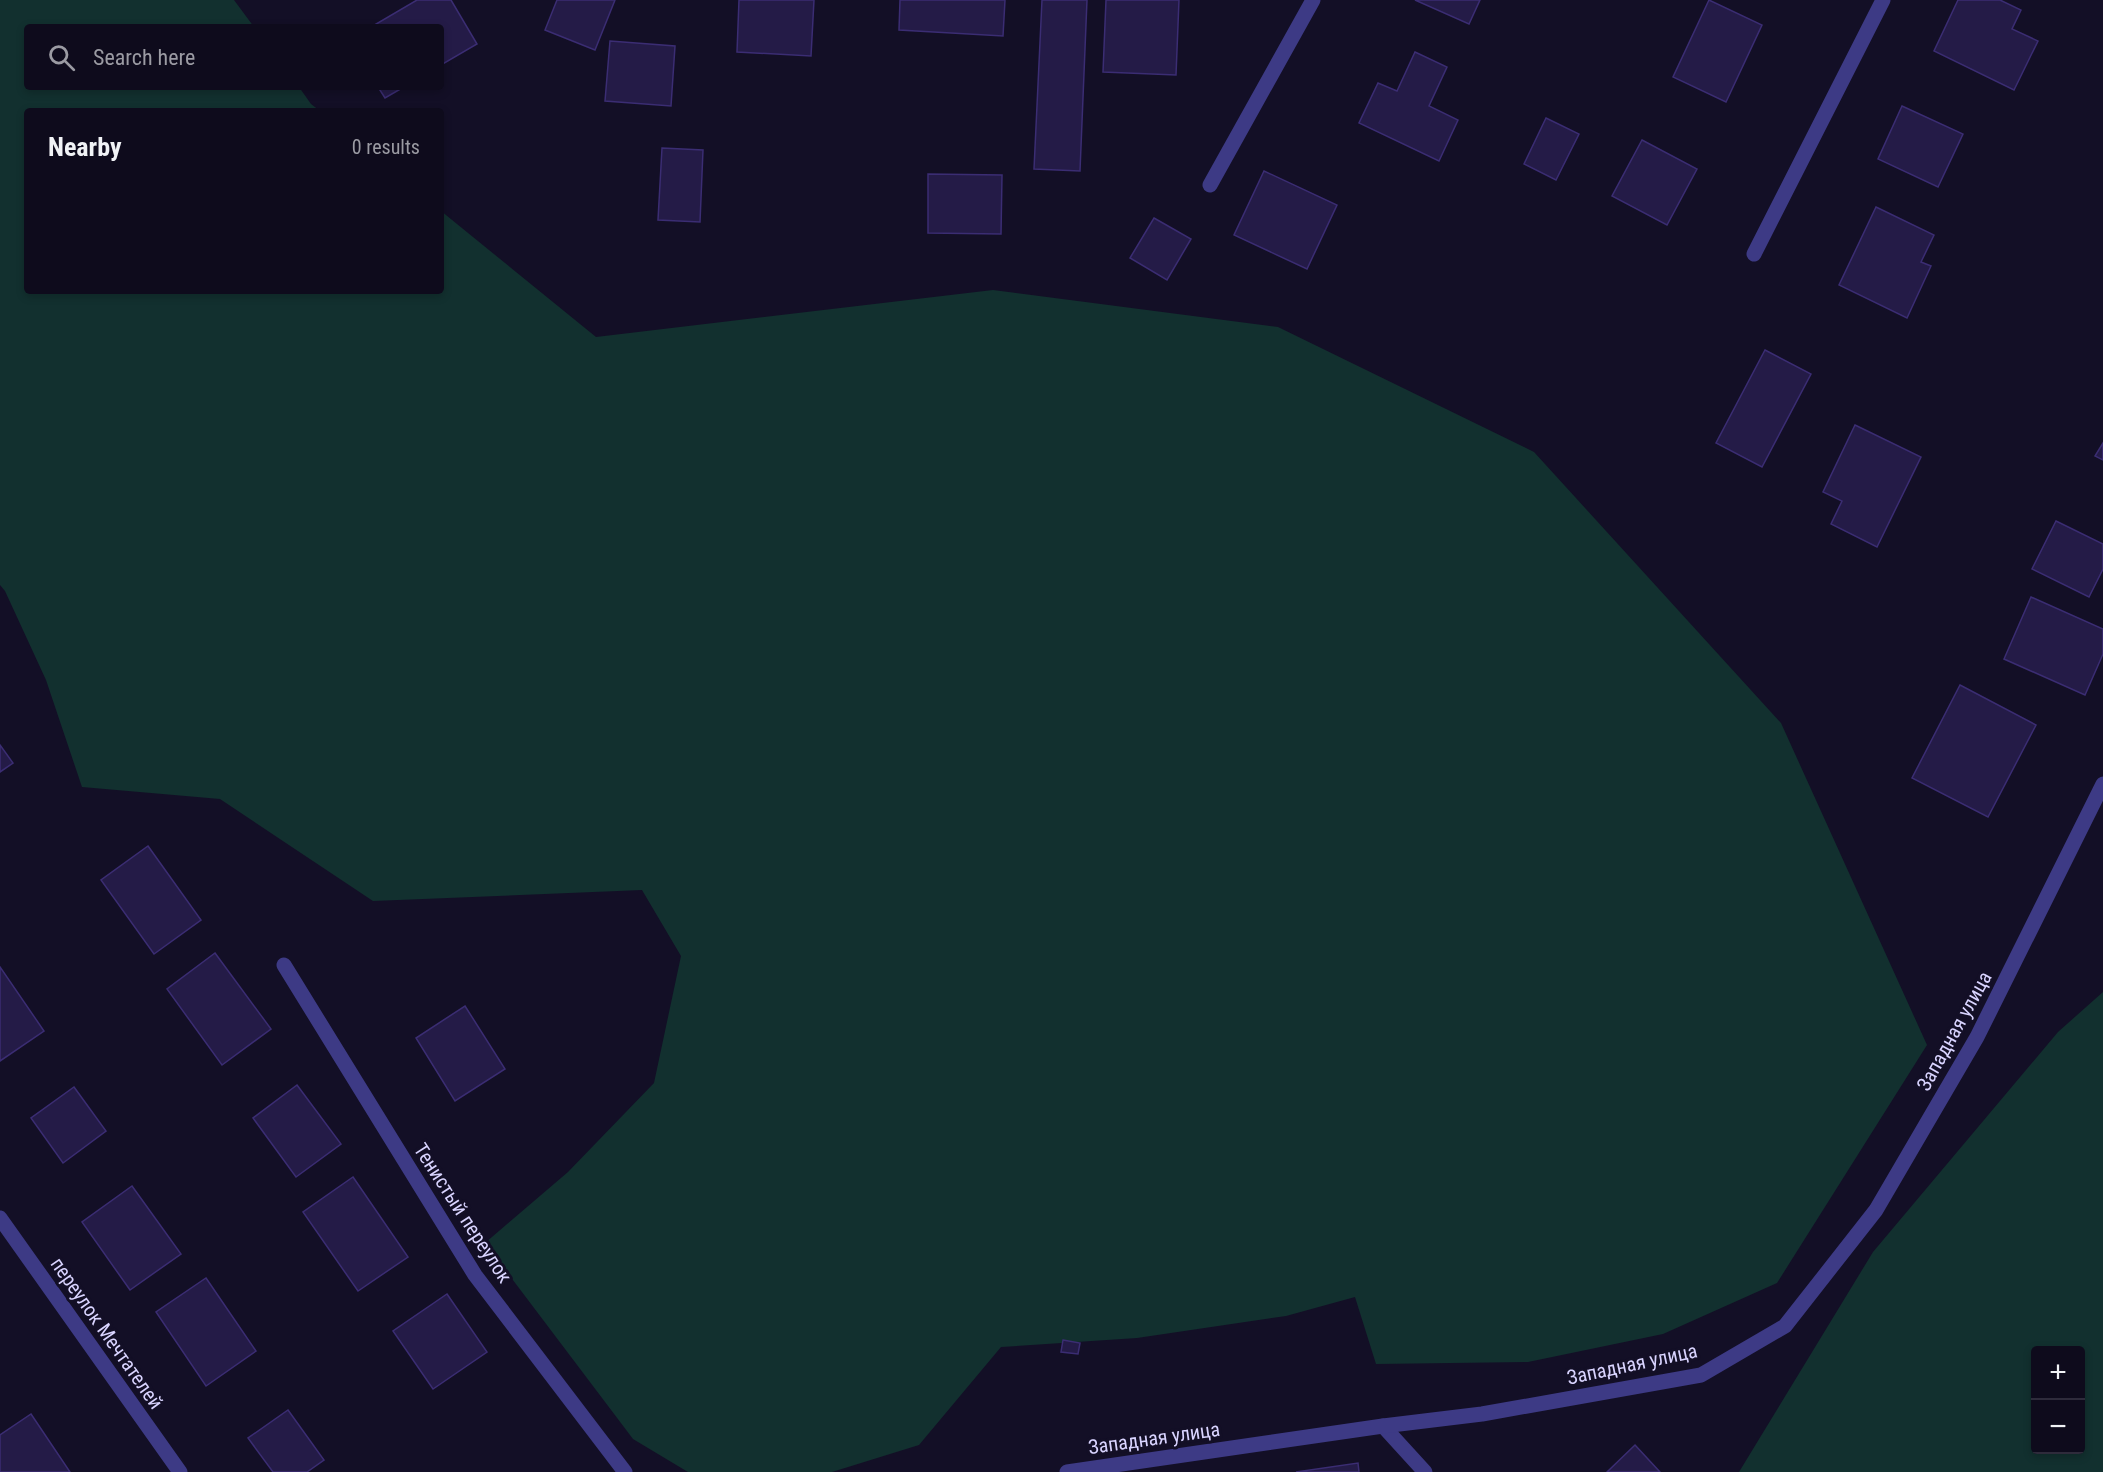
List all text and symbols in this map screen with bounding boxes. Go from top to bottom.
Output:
search box [24,24,444,90]
icon: search [45,41,78,74]
text: Search here [93,45,195,70]
text: Nearby [48,132,122,162]
text: 0 results [352,135,420,159]
street label: Западная улица [1911,967,1997,1095]
street label: Тенистый переулок [409,1139,517,1288]
street label: переулок Мечтателей [46,1252,168,1414]
street label: Западная улица [1565,1338,1699,1390]
map controls [2031,1346,2085,1454]
button: + [2031,1346,2085,1400]
button: − [2031,1400,2085,1454]
street label: Западная улица [1087,1417,1221,1459]

